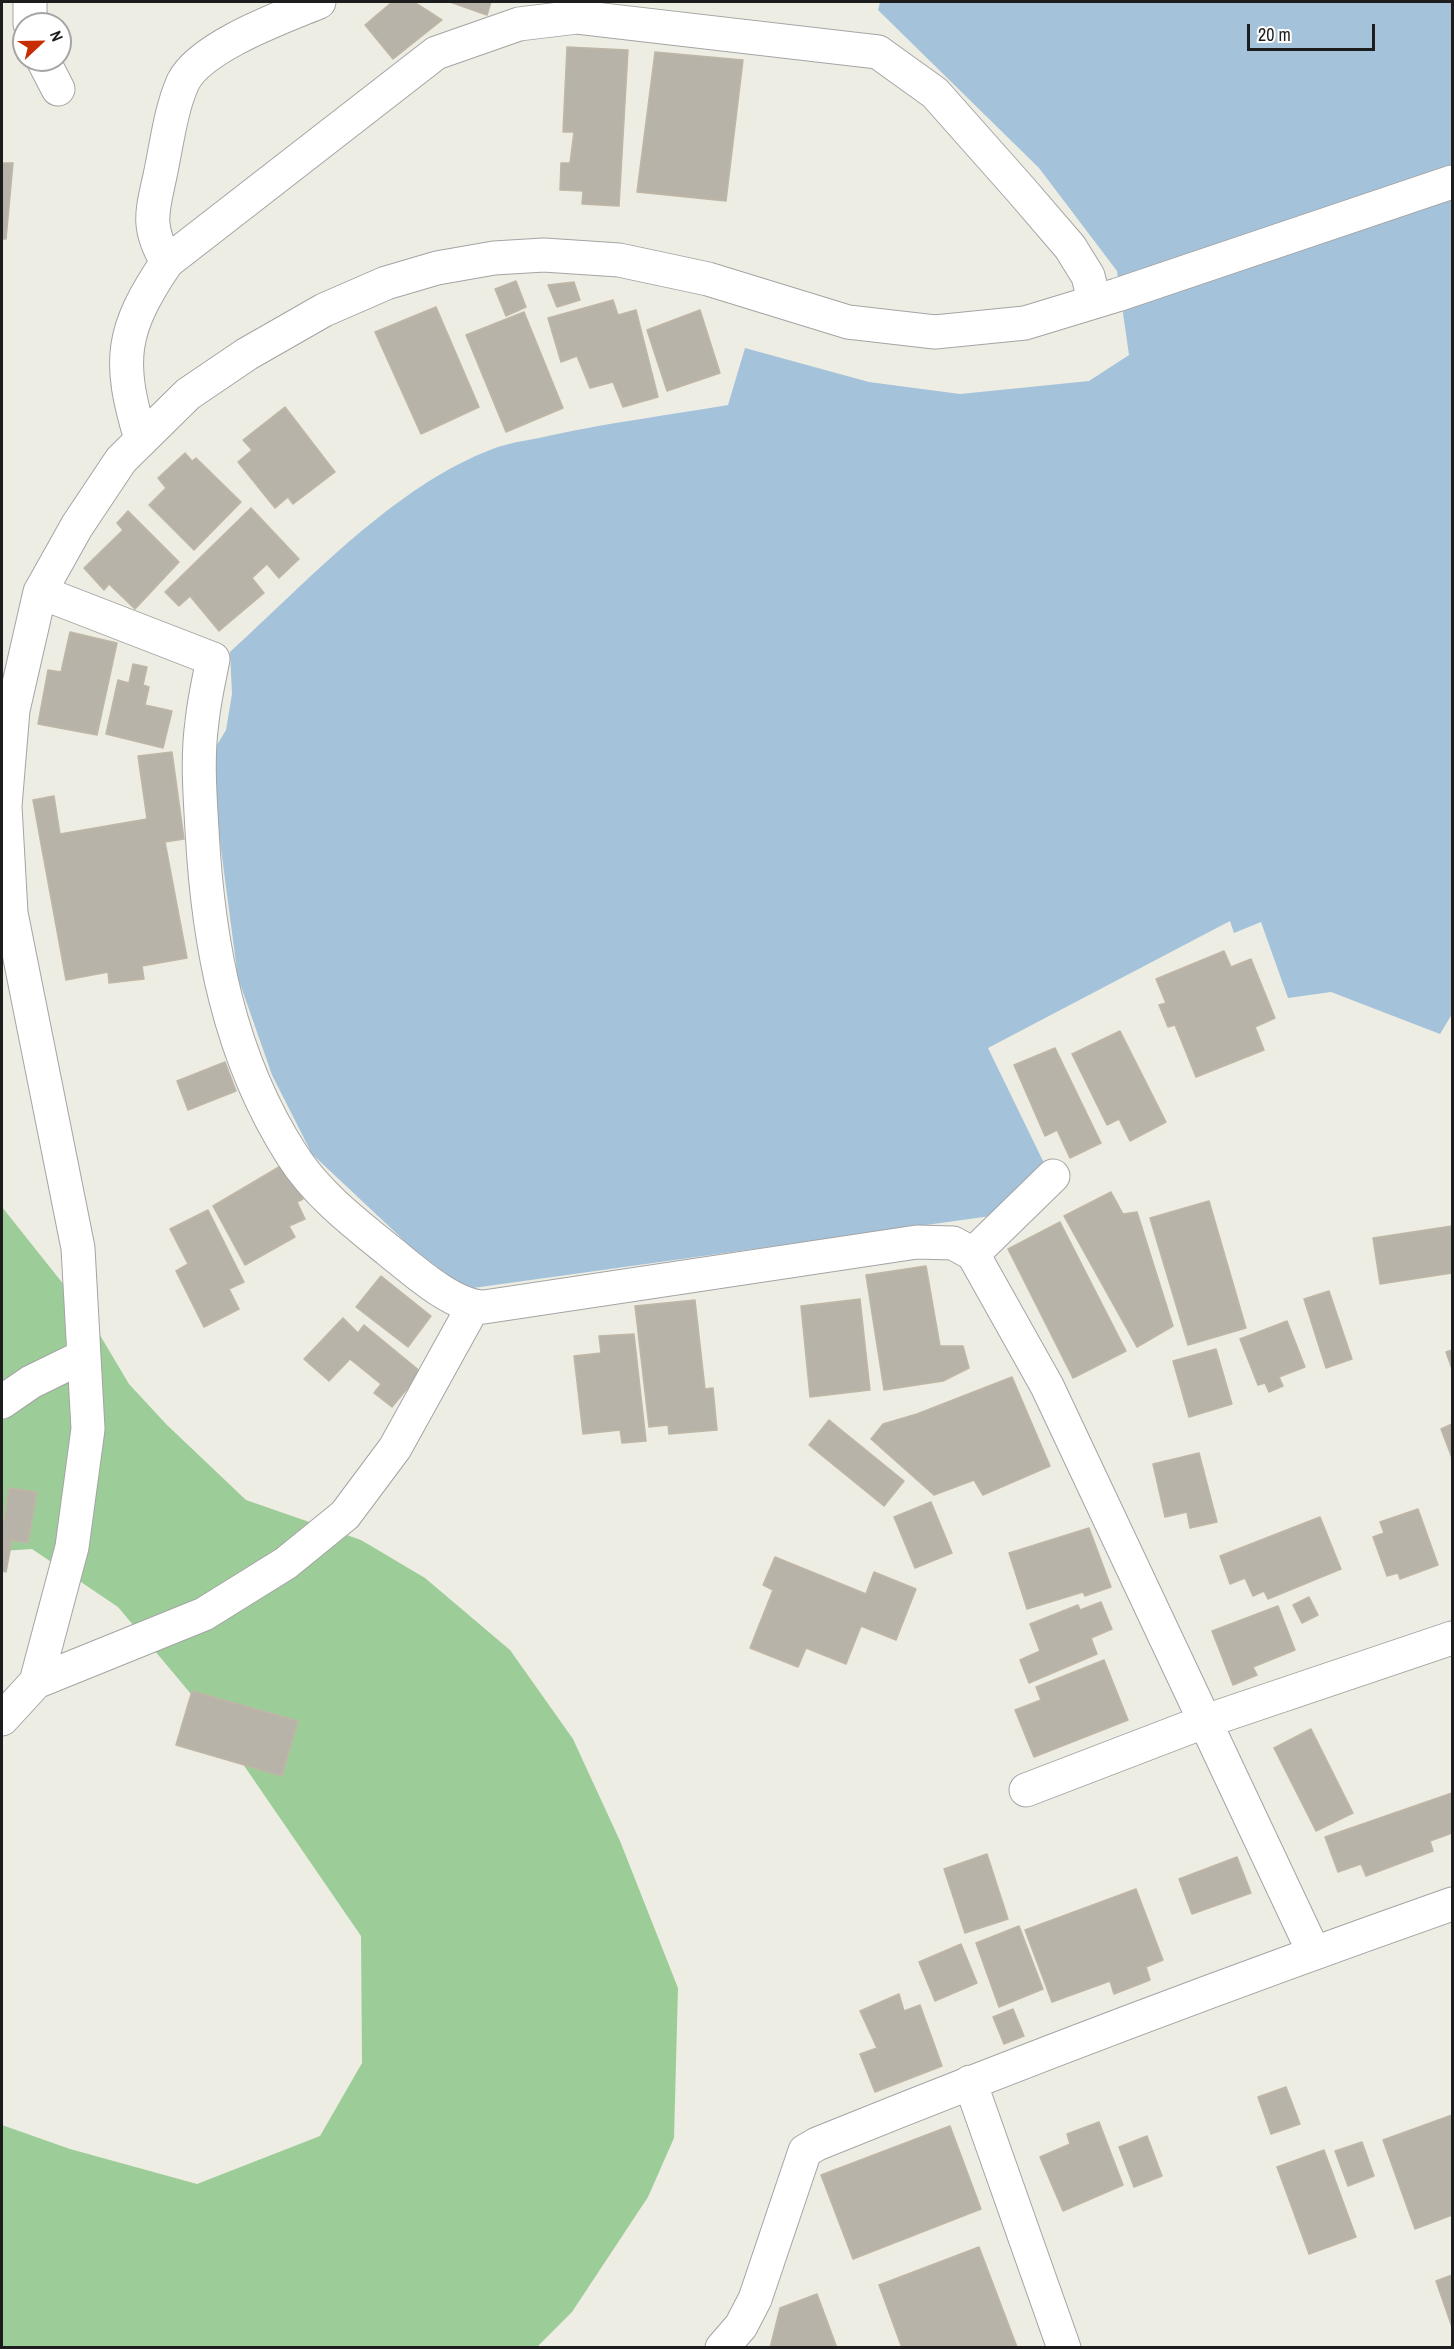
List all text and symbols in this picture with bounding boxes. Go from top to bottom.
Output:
north arrow [12,12,72,72]
scale bar [1250,12,1378,50]
text: 20 m [1258,22,1291,47]
text: N [45,27,69,45]

